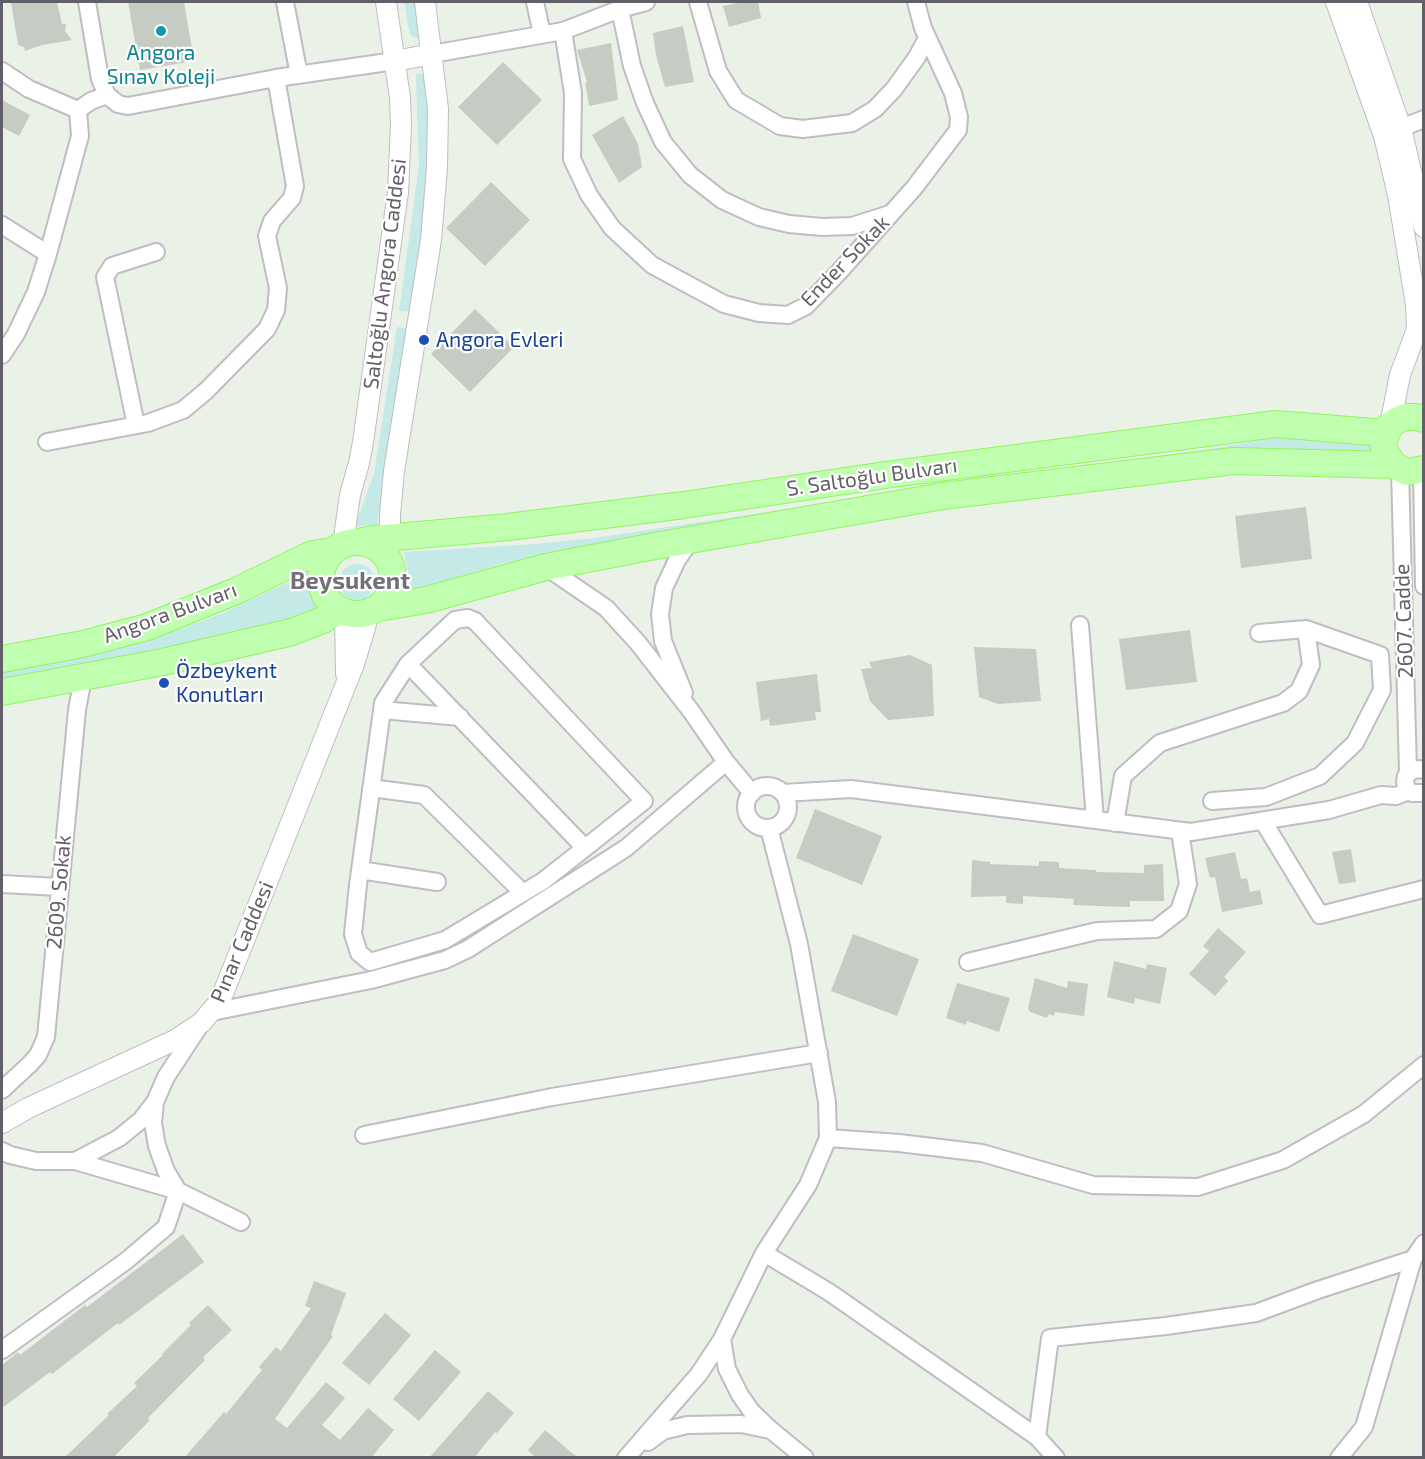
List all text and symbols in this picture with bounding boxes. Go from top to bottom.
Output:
marker: Angora Sınav Koleji [154,24,168,38]
place label: Angora Sınav Koleji [107,40,215,90]
street label: Saltoğlu Angora Caddesi [358,157,412,391]
street label: Ender Sokak [795,210,895,312]
place label: Angora Evleri [436,327,563,353]
marker: Angora Evleri [417,333,431,347]
street label: S. Saltoğlu Bulvarı [785,453,959,501]
street label: 2607. Cadde [1389,563,1419,679]
district label: Beysukent [290,567,410,595]
street label: Angora Bulvarı [100,577,240,649]
place label: Özbeykent Konutları [176,658,277,708]
marker: Özbeykent Konutları [157,676,171,690]
street label: 2609. Sokak [41,834,77,950]
street label: Pınar Caddesi [205,878,279,1006]

